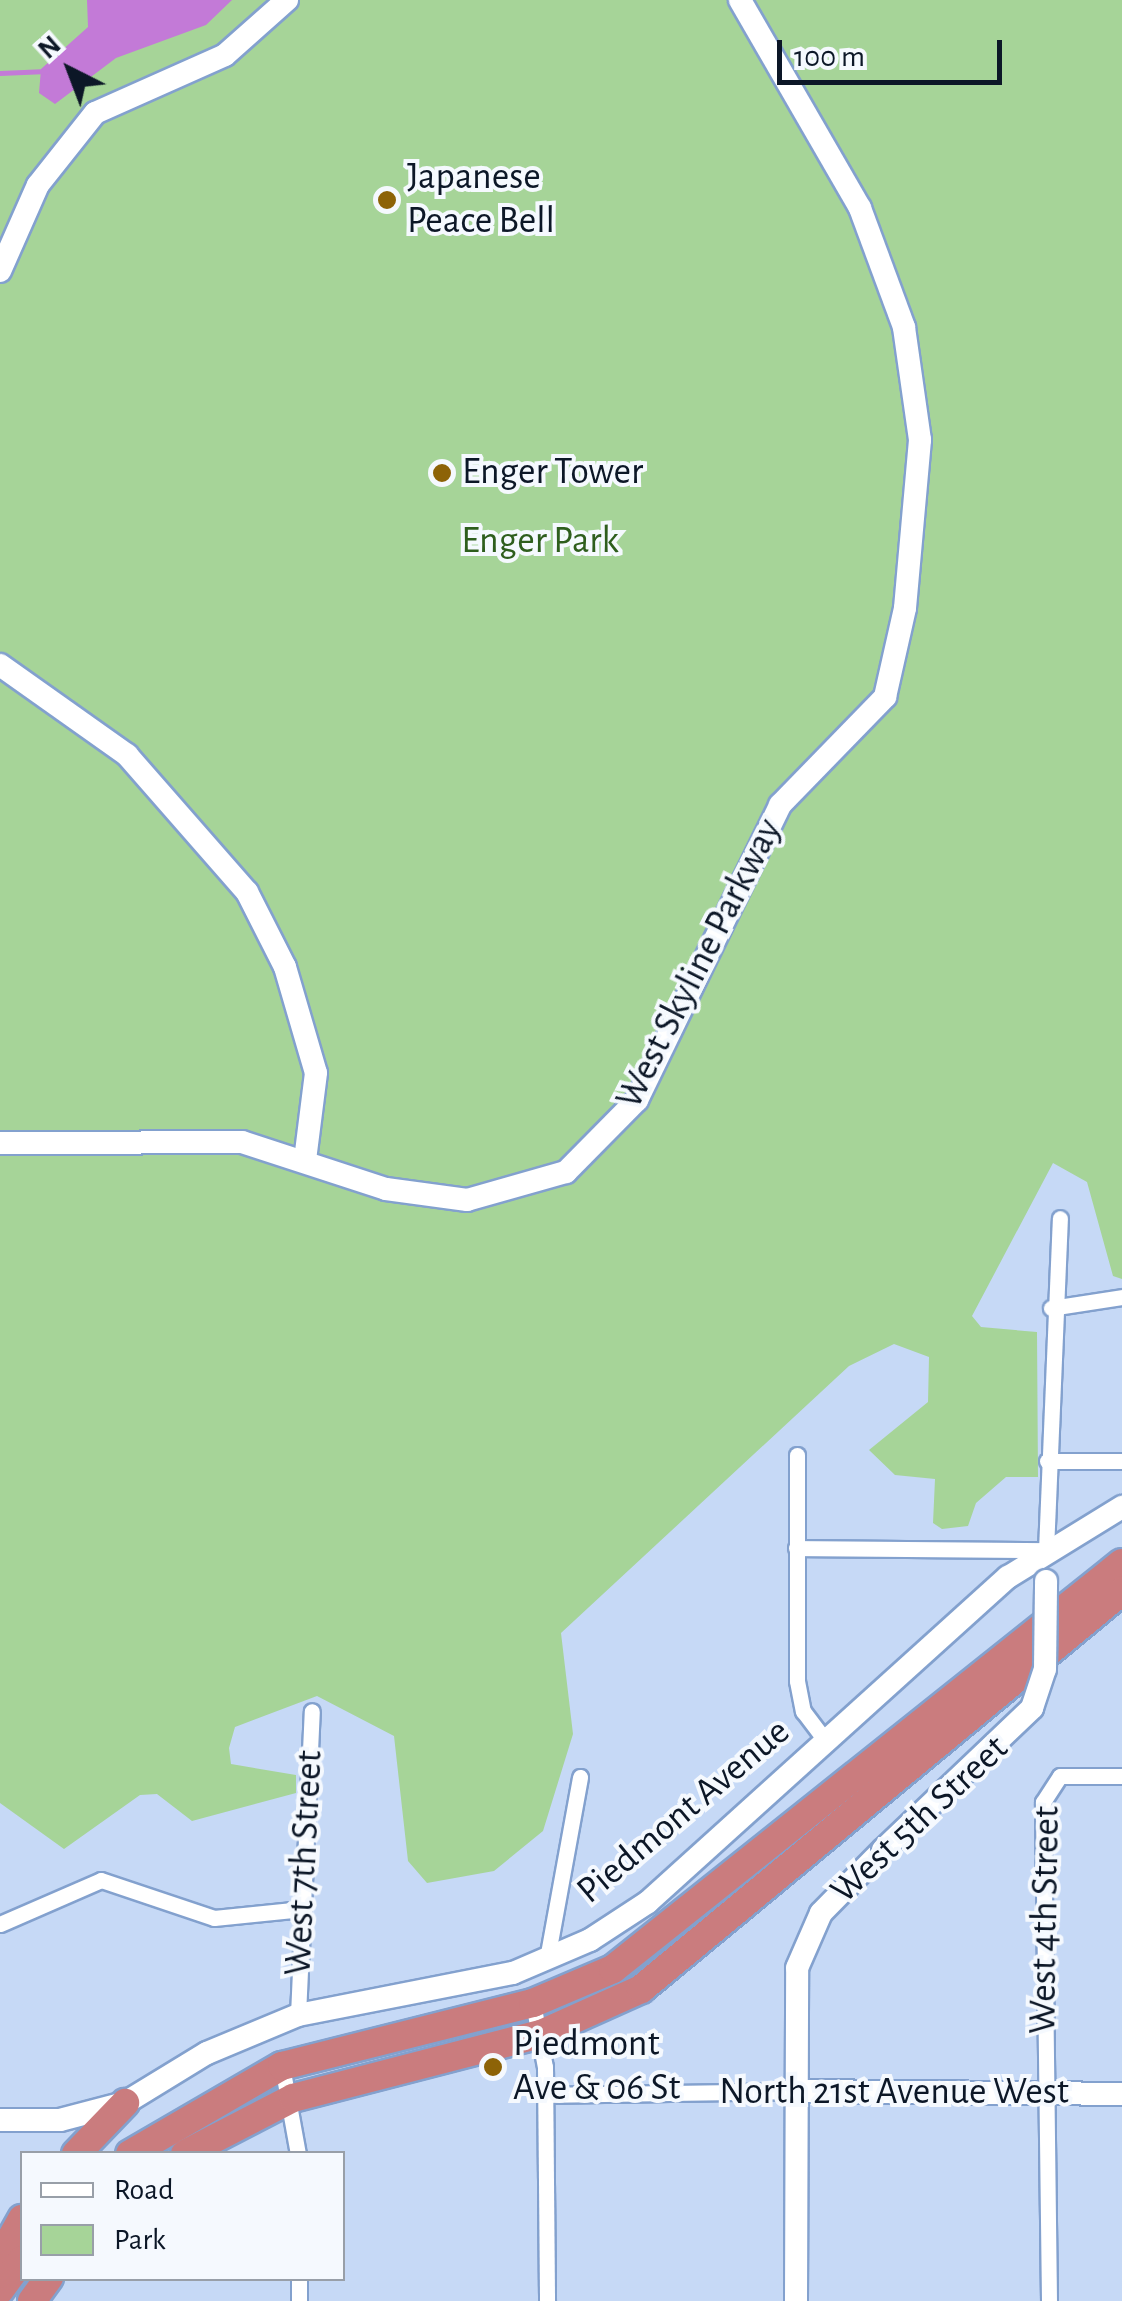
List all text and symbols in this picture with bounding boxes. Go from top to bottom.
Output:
north arrow [20,20,120,120]
scale bar [782,20,1007,82]
text: N [33,31,67,65]
text: 100 m [794,42,865,72]
place label: Japanese Peace Bell [407,155,555,244]
marker: Japanese Peace Bell [376,189,398,211]
place label: Enger Tower [462,450,643,496]
marker: Enger Tower [431,462,453,484]
park label: Enger Park [461,519,619,565]
street label: West Skyline Parkway [607,811,793,1117]
street label: Piedmont Avenue [568,1710,800,1914]
street label: West 5th Street [822,1726,1018,1914]
street label: West 7th Street [276,1749,334,1977]
street label: West 4th Street [1021,1806,1071,2034]
place label: Piedmont Ave & 06 St [513,2022,680,2112]
marker: Piedmont Ave & 06 St [482,2056,504,2078]
street label: North 21st Avenue West [719,2070,1069,2116]
legend [20,2151,345,2281]
text: Road [114,2175,174,2205]
text: Park [114,2225,166,2255]

